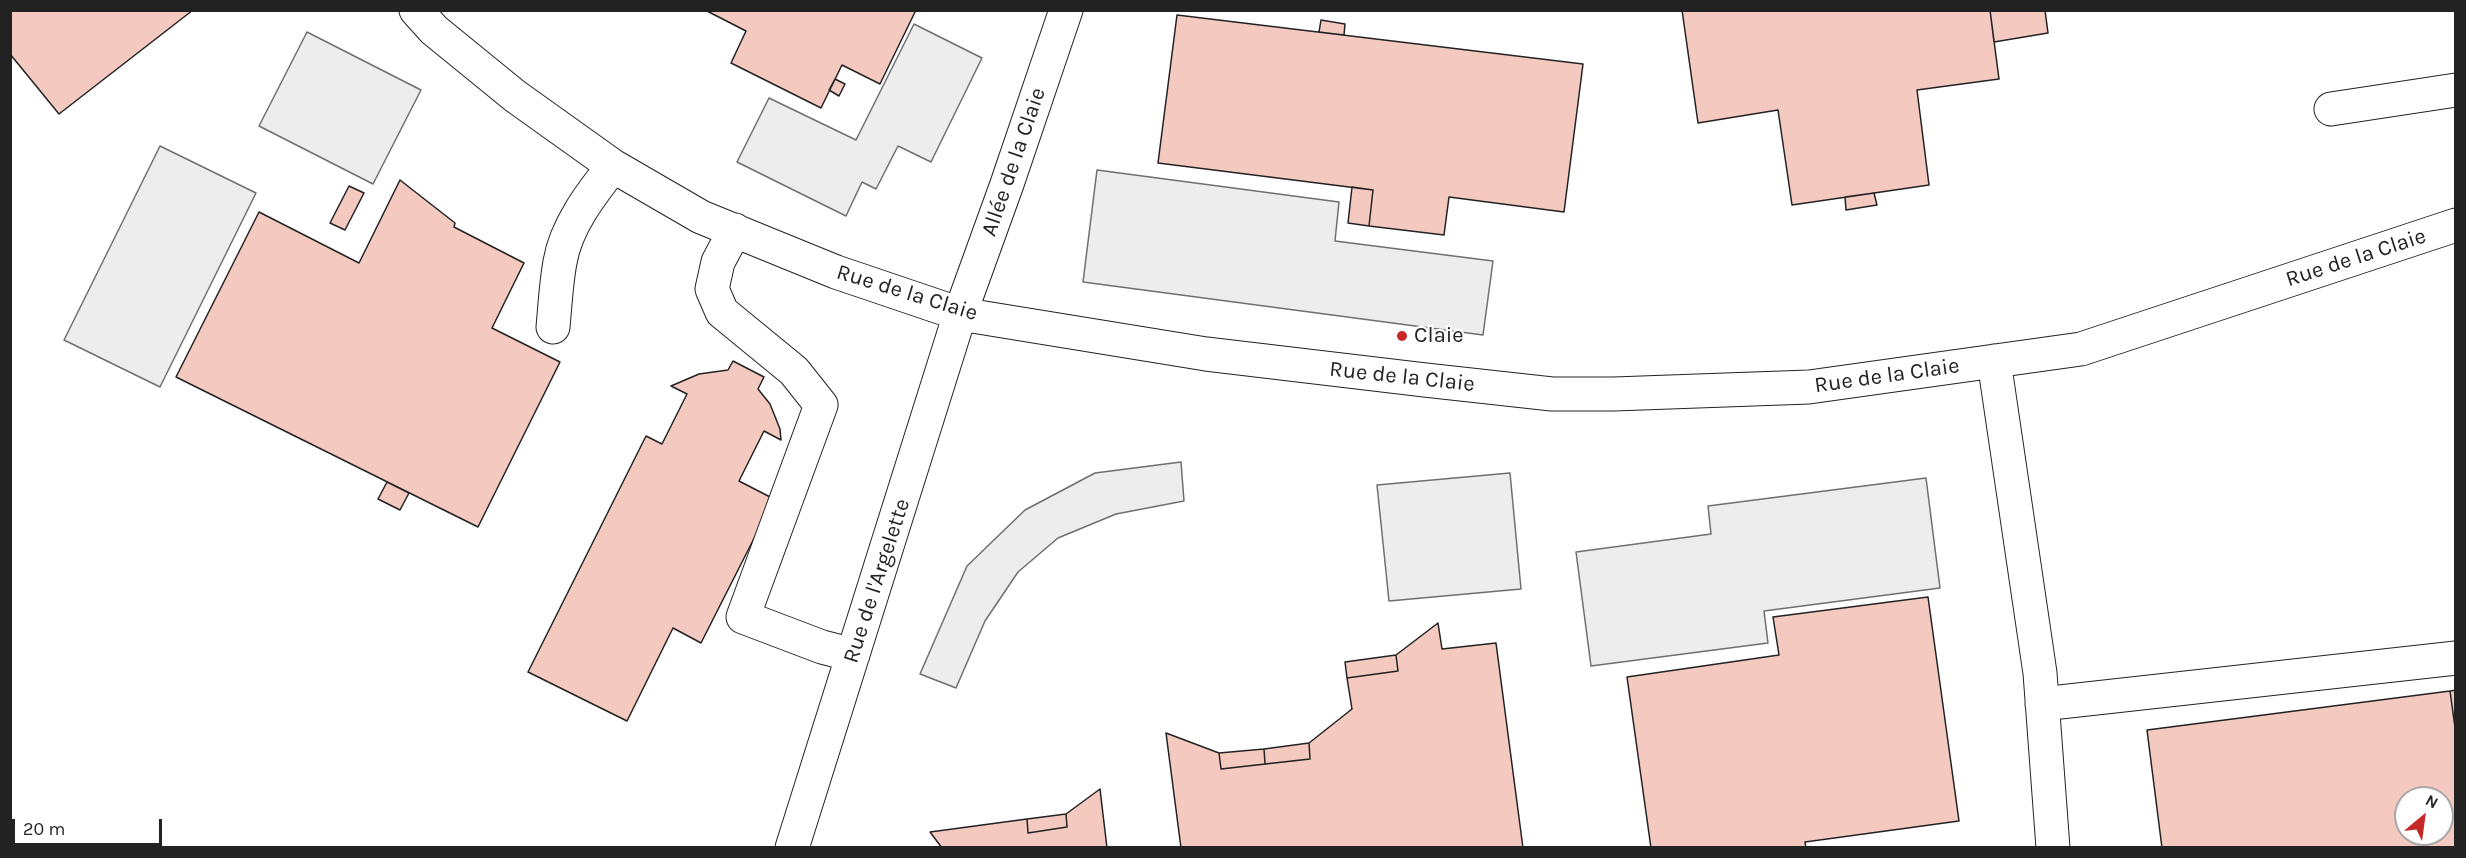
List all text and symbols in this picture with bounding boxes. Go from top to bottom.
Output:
street label: Allée de la Claie [976,84,1052,240]
street label: Rue de la Claie [2283,223,2429,293]
street label: Rue de la Claie [833,259,981,327]
place label: Claie [1414,323,1464,349]
marker: Claie [1395,329,1409,343]
street label: Rue de la Claie [1813,353,1961,399]
street label: Rue de la Claie [1328,356,1476,398]
street label: Rue de l'Argelette [838,495,916,667]
north arrow [2394,786,2454,846]
text: N [2422,790,2442,813]
scale bar [15,807,165,845]
text: 20 m [23,818,65,840]

